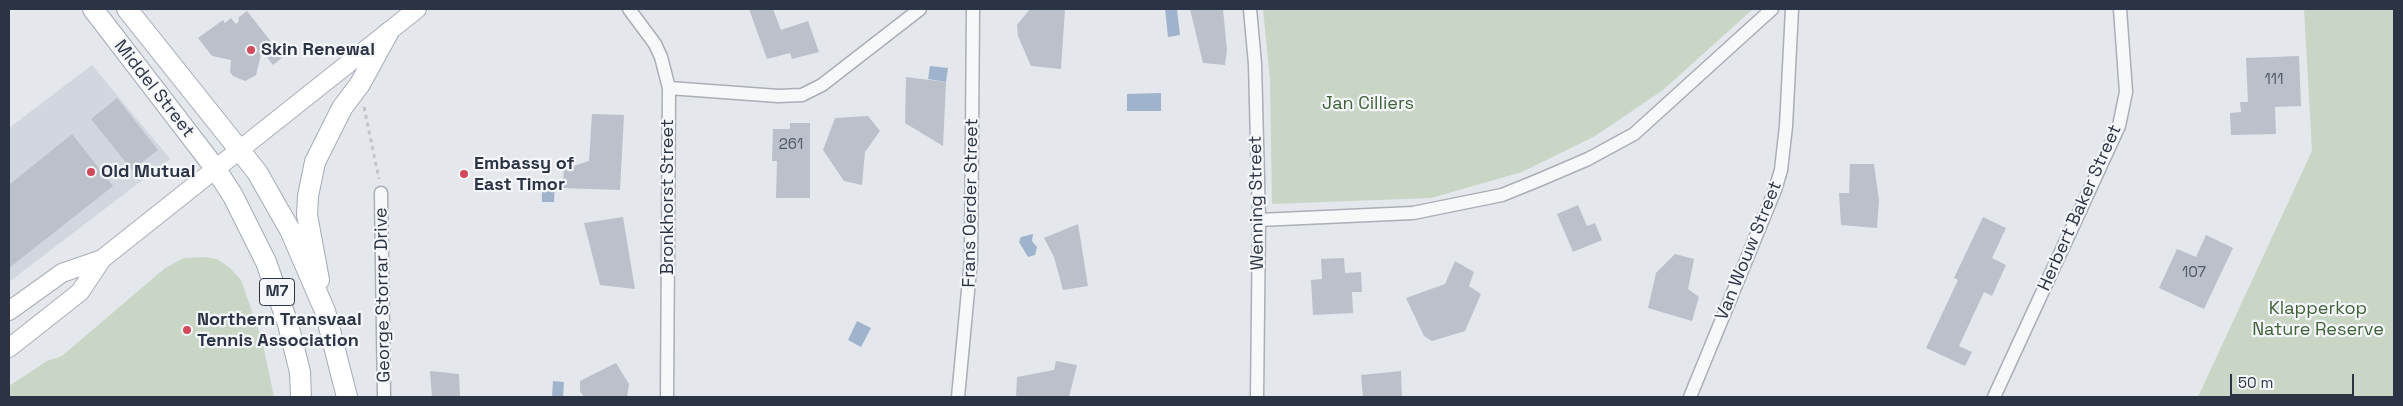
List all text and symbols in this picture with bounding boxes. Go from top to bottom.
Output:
street label: Middel Street [109,36,199,142]
place label: Skin Renewal [261,39,375,61]
marker: Skin Renewal [245,44,257,56]
house number: 111 [2265,71,2283,89]
park label: Jan Cilliers [1322,93,1414,115]
street label: Frans Oerder Street [959,118,983,288]
street label: Bronkhorst Street [657,119,679,275]
street label: Herbert Baker Street [2034,122,2126,294]
street label: Wenning Street [1245,135,1269,271]
house number: 261 [779,136,803,154]
place label: Embassy of East Timor [474,153,574,195]
place label: Old Mutual [101,161,195,183]
marker: Old Mutual [85,166,97,178]
marker: Embassy of East Timor [458,168,470,180]
street label: Van Wouw Street [1711,178,1787,324]
street label: George Storrar Drive [371,207,395,383]
house number: 107 [2182,264,2206,282]
road number: M7 [260,278,294,306]
park label: Klapperkop Nature Reserve [2252,298,2384,340]
place label: Northern Transvaal Tennis Association [197,309,362,352]
marker: Northern Transvaal Tennis Association [181,324,193,336]
scale bar [2233,364,2357,396]
text: 50 m [2238,373,2273,392]

